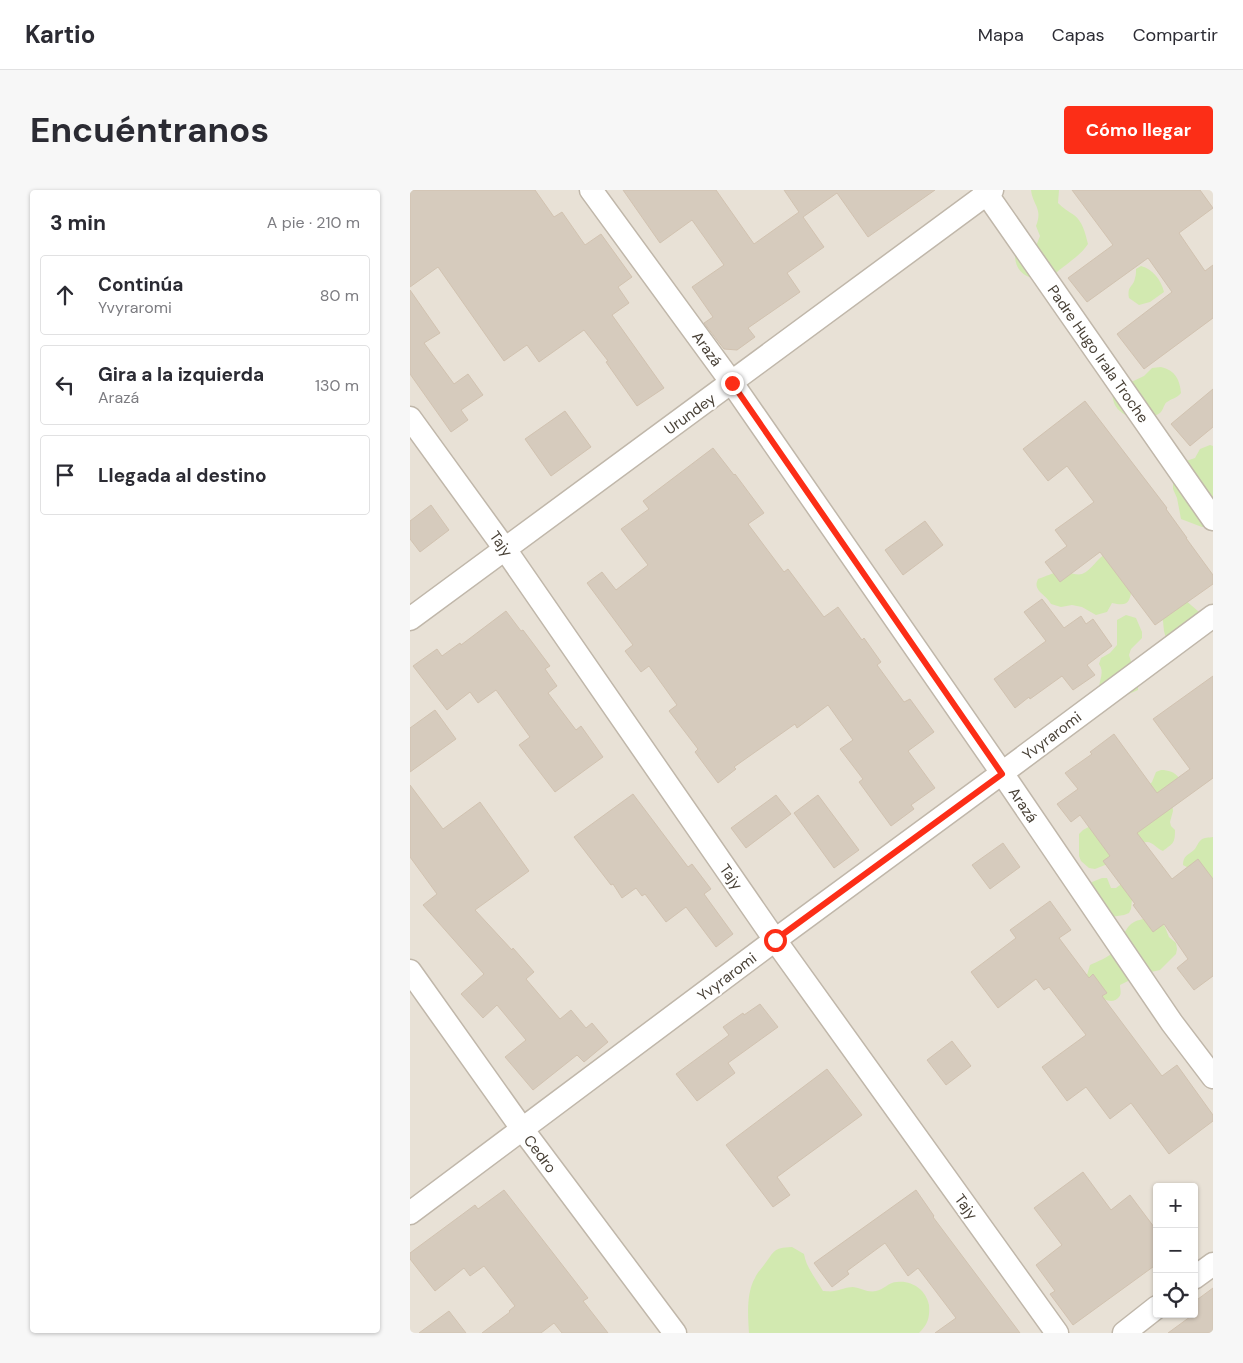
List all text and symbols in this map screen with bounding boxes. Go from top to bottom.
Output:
text: Kartio [25,19,95,50]
text: Mapa [978,23,1024,47]
text: Capas [1052,23,1105,47]
text: Compartir [1133,23,1218,47]
button: Cómo llegar [1064,106,1213,154]
text: Encuéntranos [30,107,269,153]
text: 3 min [50,209,106,237]
text: A pie · 210 m [267,212,360,233]
text: Continúa [98,272,183,297]
icon: ahead [51,281,79,309]
street label: Padre Hugo Irala Troche [1043,281,1153,427]
text: 80 m [320,285,359,306]
text: Yvyraromi [98,297,172,318]
street label: Arazá [688,327,726,371]
text: Gira a la izquierda [98,362,264,387]
icon: left [51,371,79,399]
route end [721,372,744,395]
text: 130 m [315,375,359,396]
text: Arazá [98,387,139,408]
street label: Urundey [660,388,720,439]
icon: arrive [51,461,79,489]
text: Llegada al destino [98,463,267,488]
street label: Tajy [485,527,517,562]
street label: Yvyraromi [1018,707,1086,765]
street label: Arazá [1004,783,1042,827]
street label: Tajy [715,860,747,895]
route start [764,929,787,952]
street label: Yvyraromi [693,948,761,1006]
street label: Cedro [519,1131,561,1177]
map controls [1153,1183,1198,1318]
button: + [1153,1183,1198,1228]
street label: Tajy [950,1190,983,1225]
button: − [1153,1228,1198,1273]
button: locate [1153,1273,1198,1318]

